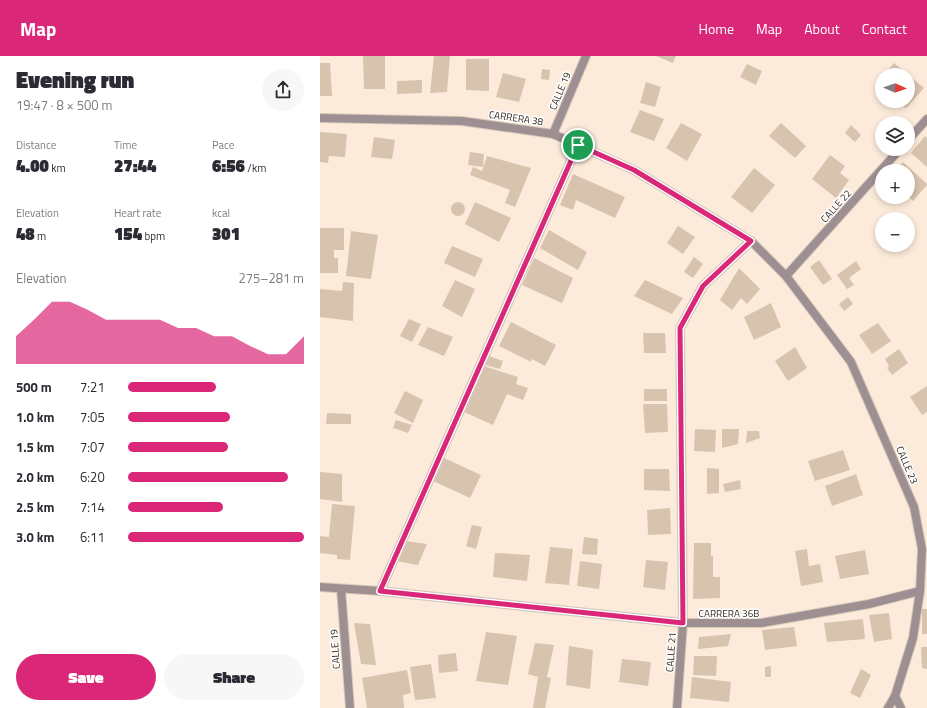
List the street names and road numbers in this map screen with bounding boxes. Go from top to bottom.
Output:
street label: CALLE 19 [545,69,575,112]
street label: CARRERA 38 [488,107,545,129]
street label: CALLE 22 [817,186,855,226]
street label: CALLE 23 [892,444,922,486]
street label: CARRERA 36B [699,606,759,621]
street label: CALLE 19 [326,628,344,669]
street label: CALLE 21 [662,632,680,672]

